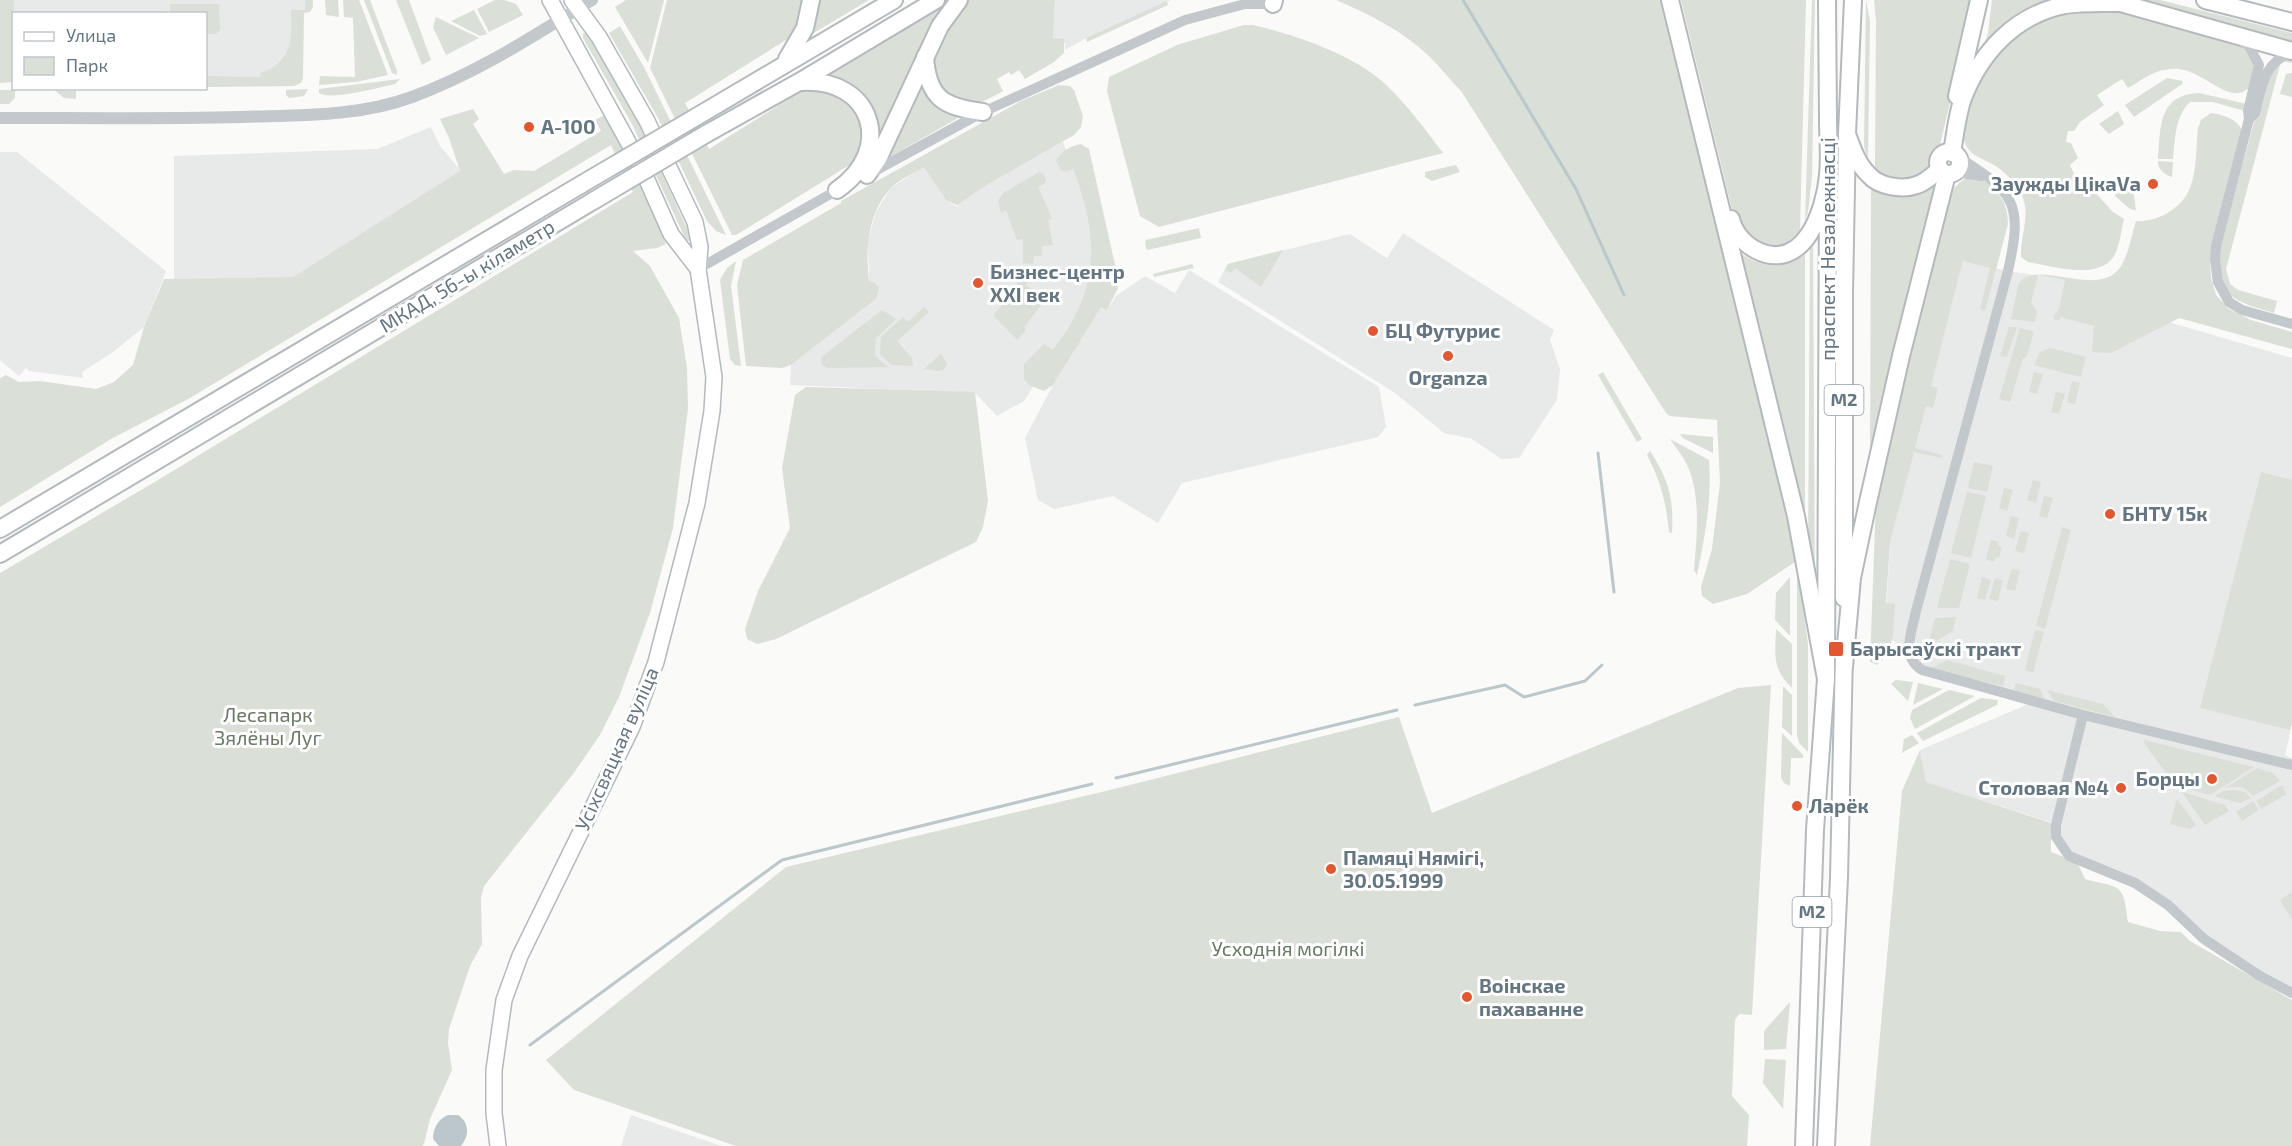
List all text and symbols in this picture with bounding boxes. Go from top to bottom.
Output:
legend [12,12,207,90]
text: Улица [66,24,116,46]
text: Парк [66,54,108,76]
place label: A-100 [541,114,596,138]
marker: A-100 [522,120,536,134]
street label: праспект Незалежнасці [1815,137,1839,361]
place label: Заужды ЦікаVа [1991,171,2141,195]
marker: Заужды ЦікаVа [2146,177,2160,191]
street label: МКАД, 56-ы кіламетр [375,213,558,337]
place label: Бизнес-центр XXI век [990,259,1125,306]
marker: Бизнес-центр XXI век [971,276,985,290]
place label: БЦ Футурис [1385,318,1500,342]
marker: БЦ Футурис [1366,324,1380,338]
marker: Organza [1441,349,1455,363]
place label: Organza [1408,365,1488,389]
road number: М2 [1824,385,1864,415]
place label: БНТУ 15к [2122,501,2208,525]
marker: БНТУ 15к [2103,507,2117,521]
place label: Барысаўскі тракт [1850,636,2021,660]
marker: Барысаўскі тракт [1827,640,1845,658]
street label: Усіхсвяцкая вуліца [569,663,664,835]
park label: Лесапарк Зялёны Луг [214,702,322,750]
place label: Борцы [2135,766,2200,790]
marker: Борцы [2205,772,2219,786]
place label: Столовая №4 [1978,775,2109,799]
marker: Столовая №4 [2114,781,2128,795]
place label: Ларёк [1809,793,1869,817]
marker: Ларёк [1790,799,1804,813]
place label: Памяці Нямігі, 30.05.1999 [1343,845,1484,892]
marker: Памяці Нямігі, 30.05.1999 [1324,862,1338,876]
road number: М2 [1792,897,1832,927]
park label: Усходнія могілкі [1211,936,1365,960]
place label: Воінскае пахаванне [1479,973,1584,1020]
marker: Воінскае пахаванне [1460,990,1474,1004]

